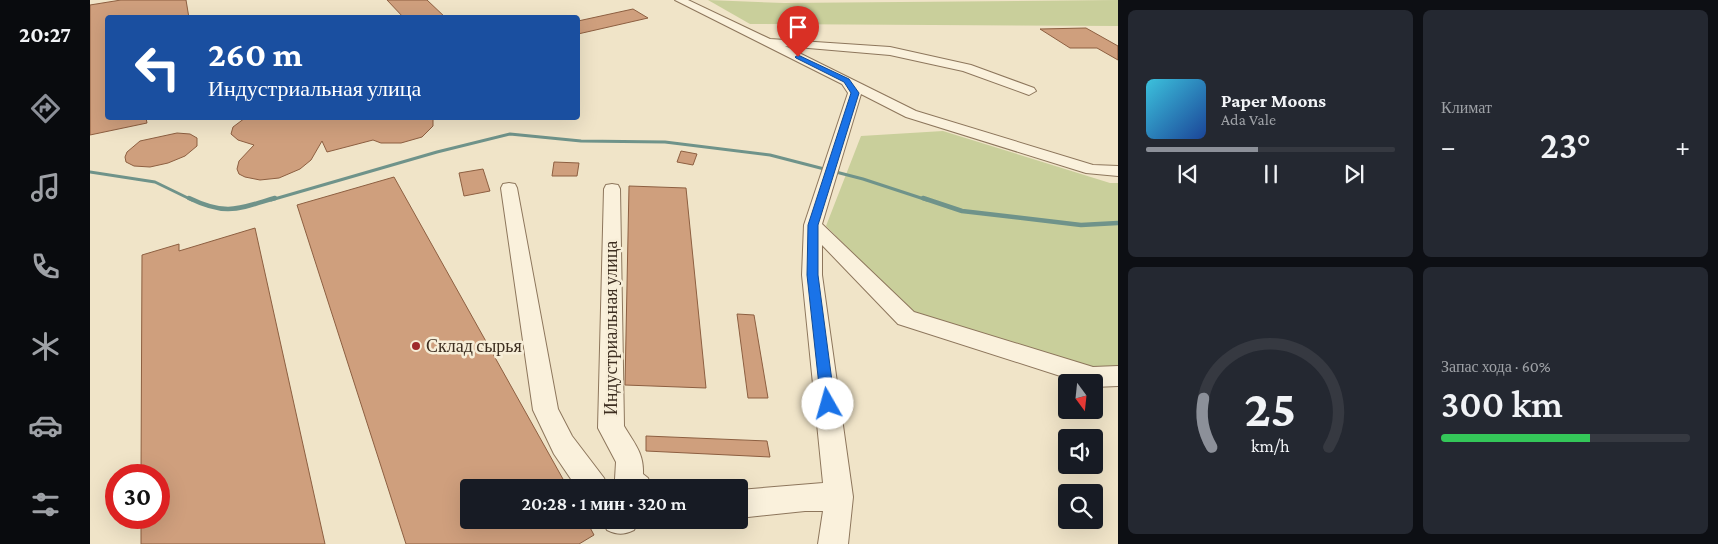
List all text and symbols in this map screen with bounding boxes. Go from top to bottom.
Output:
pin [777,6,819,57]
icon: arrive [784,13,812,41]
text: 20:27 [19,22,71,47]
icon: left [125,35,190,100]
text: 260 m [208,35,303,74]
text: Индустриальная улица [208,76,421,101]
text: Paper Moons [1221,90,1326,111]
icon: directions [28,91,63,126]
text: Климат [1441,99,1492,116]
text: Ada Vale [1221,111,1276,128]
text: 23° [1540,124,1591,166]
text: − [1441,131,1456,162]
text: + [1675,131,1690,162]
icon: previous [1174,160,1202,188]
icon: pause [1257,160,1285,188]
icon: next [1340,160,1368,188]
icon: music [28,170,63,205]
street label: Индустриальная улица [601,241,621,415]
icon: phone [28,249,63,284]
icon: climate [28,329,63,364]
place label: Склад сырья [426,336,522,356]
marker: Склад сырья [410,340,422,352]
text: Запас хода · 60% [1441,358,1551,375]
north arrow [1058,374,1102,419]
map controls [1058,374,1103,529]
position arrow [801,377,853,429]
text: 25 [1245,379,1297,437]
text: 300 km [1441,383,1563,425]
icon: car [28,408,63,443]
button: sound [1058,429,1103,474]
text: km/h [1251,436,1290,456]
speed limit sign: 30 [105,464,170,529]
button: search [1058,484,1103,529]
icon: filters [28,487,63,522]
text: 20:28 · 1 мин · 320 m [522,493,687,514]

